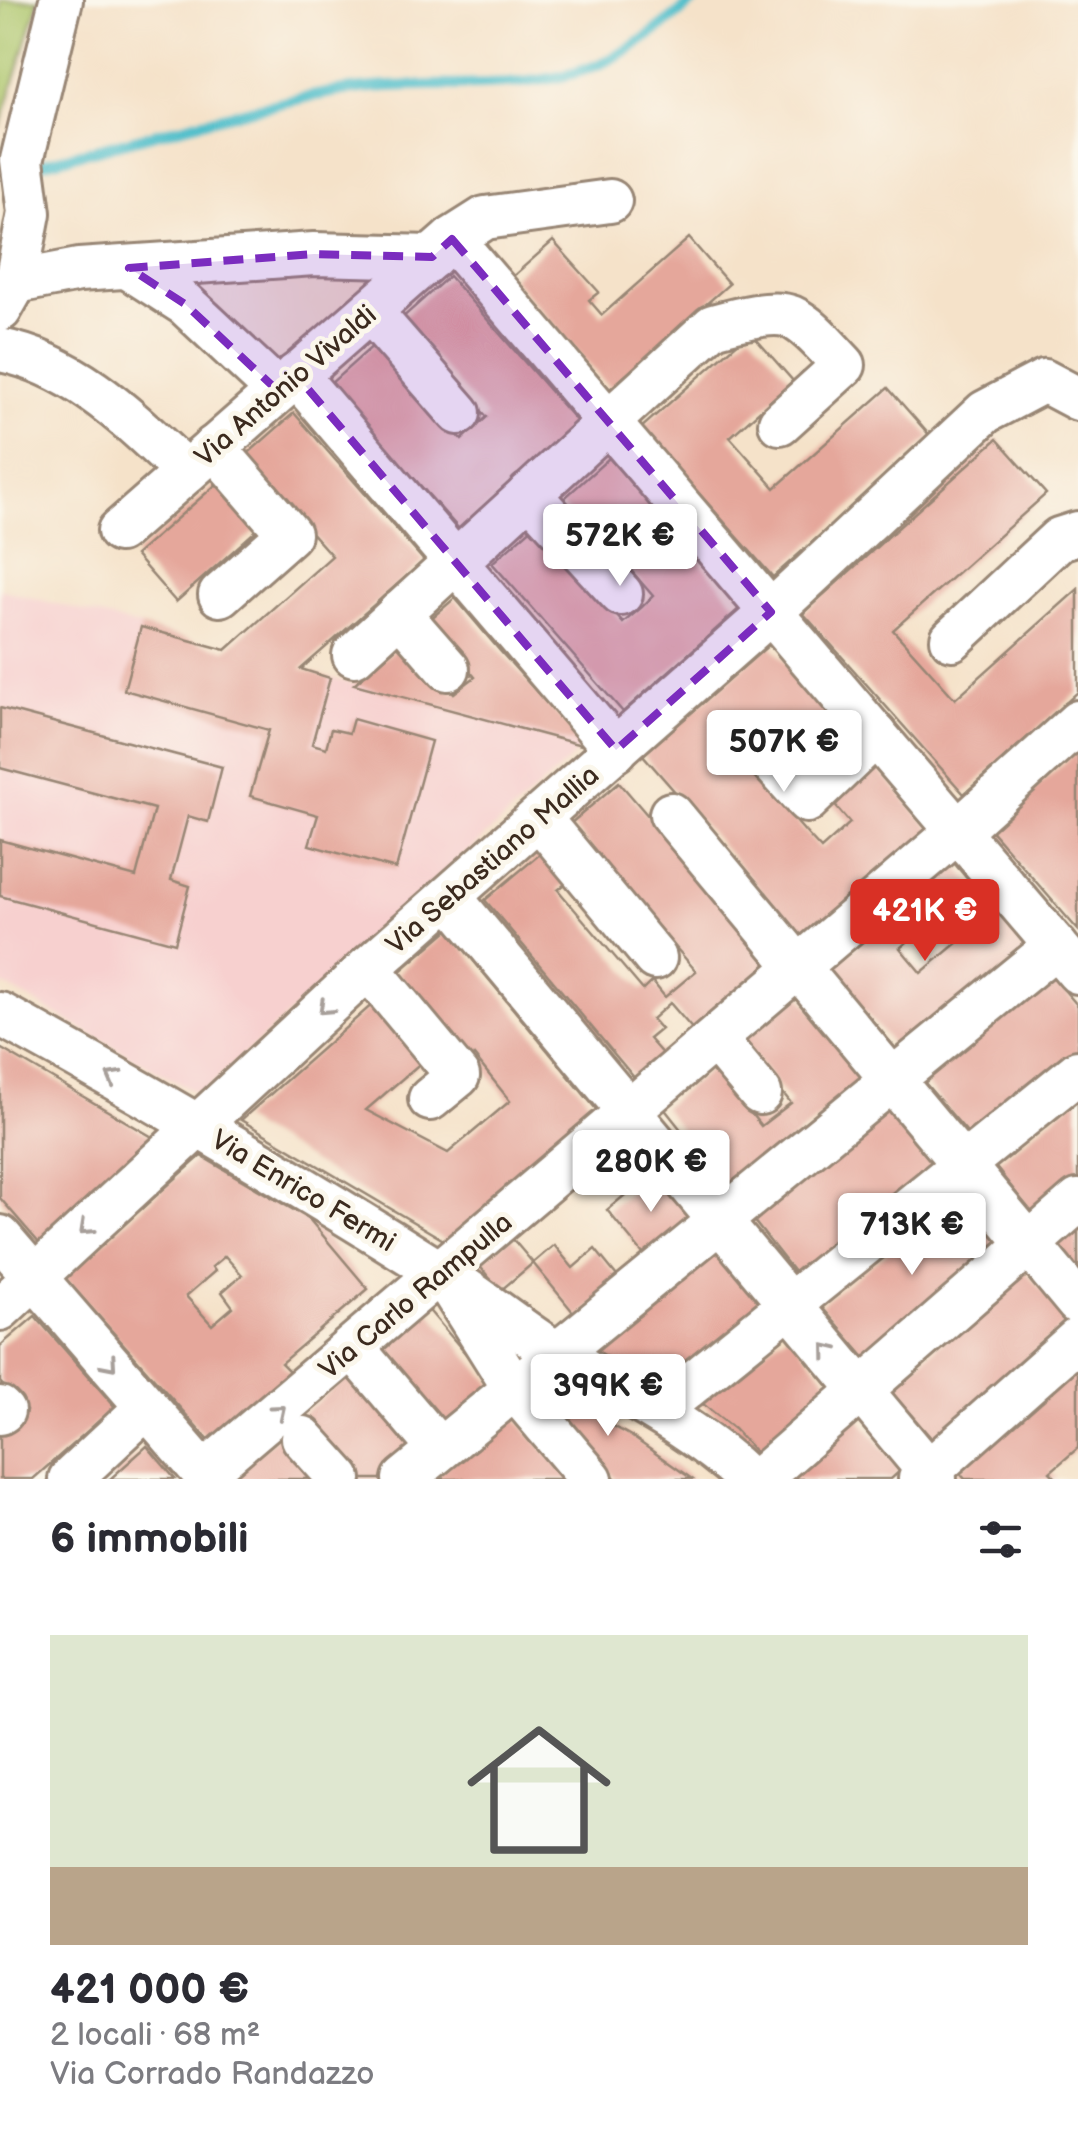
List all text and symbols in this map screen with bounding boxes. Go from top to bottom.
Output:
street label: Via Antonio Vivaldi [189,298,383,474]
pin: 572K € [539,504,701,589]
text: 572K € [565,517,675,556]
pin: 507K € [703,710,865,795]
text: 507K € [729,723,839,762]
street label: Via Sebastiano Mallia [380,759,606,961]
pin: 421K € [844,879,1006,964]
text: 421K € [872,892,978,931]
one-way arrow [318,996,337,1014]
one-way arrow [106,1070,124,1090]
street label: Via Enrico Fermi [205,1123,401,1259]
pin: 280K € [570,1130,732,1215]
text: 280K € [595,1143,707,1182]
pin: 713K € [831,1193,993,1278]
street label: Via Carlo Rampulla [313,1206,519,1386]
text: 713K € [860,1206,964,1245]
one-way arrow [79,1217,98,1235]
one-way arrow [822,1344,840,1362]
one-way arrow [99,1352,117,1371]
pin: 399K € [527,1354,689,1439]
text: 399K € [553,1367,663,1406]
one-way arrow [267,1404,286,1422]
icon: filters [973,1512,1028,1567]
text: 6 immobili [50,1514,249,1565]
icon: home [449,1700,629,1880]
text: 421 000 € [50,1965,250,2016]
text: 2 locali · 68 m² [50,2016,260,2055]
text: Via Corrado Randazzo [50,2055,374,2094]

